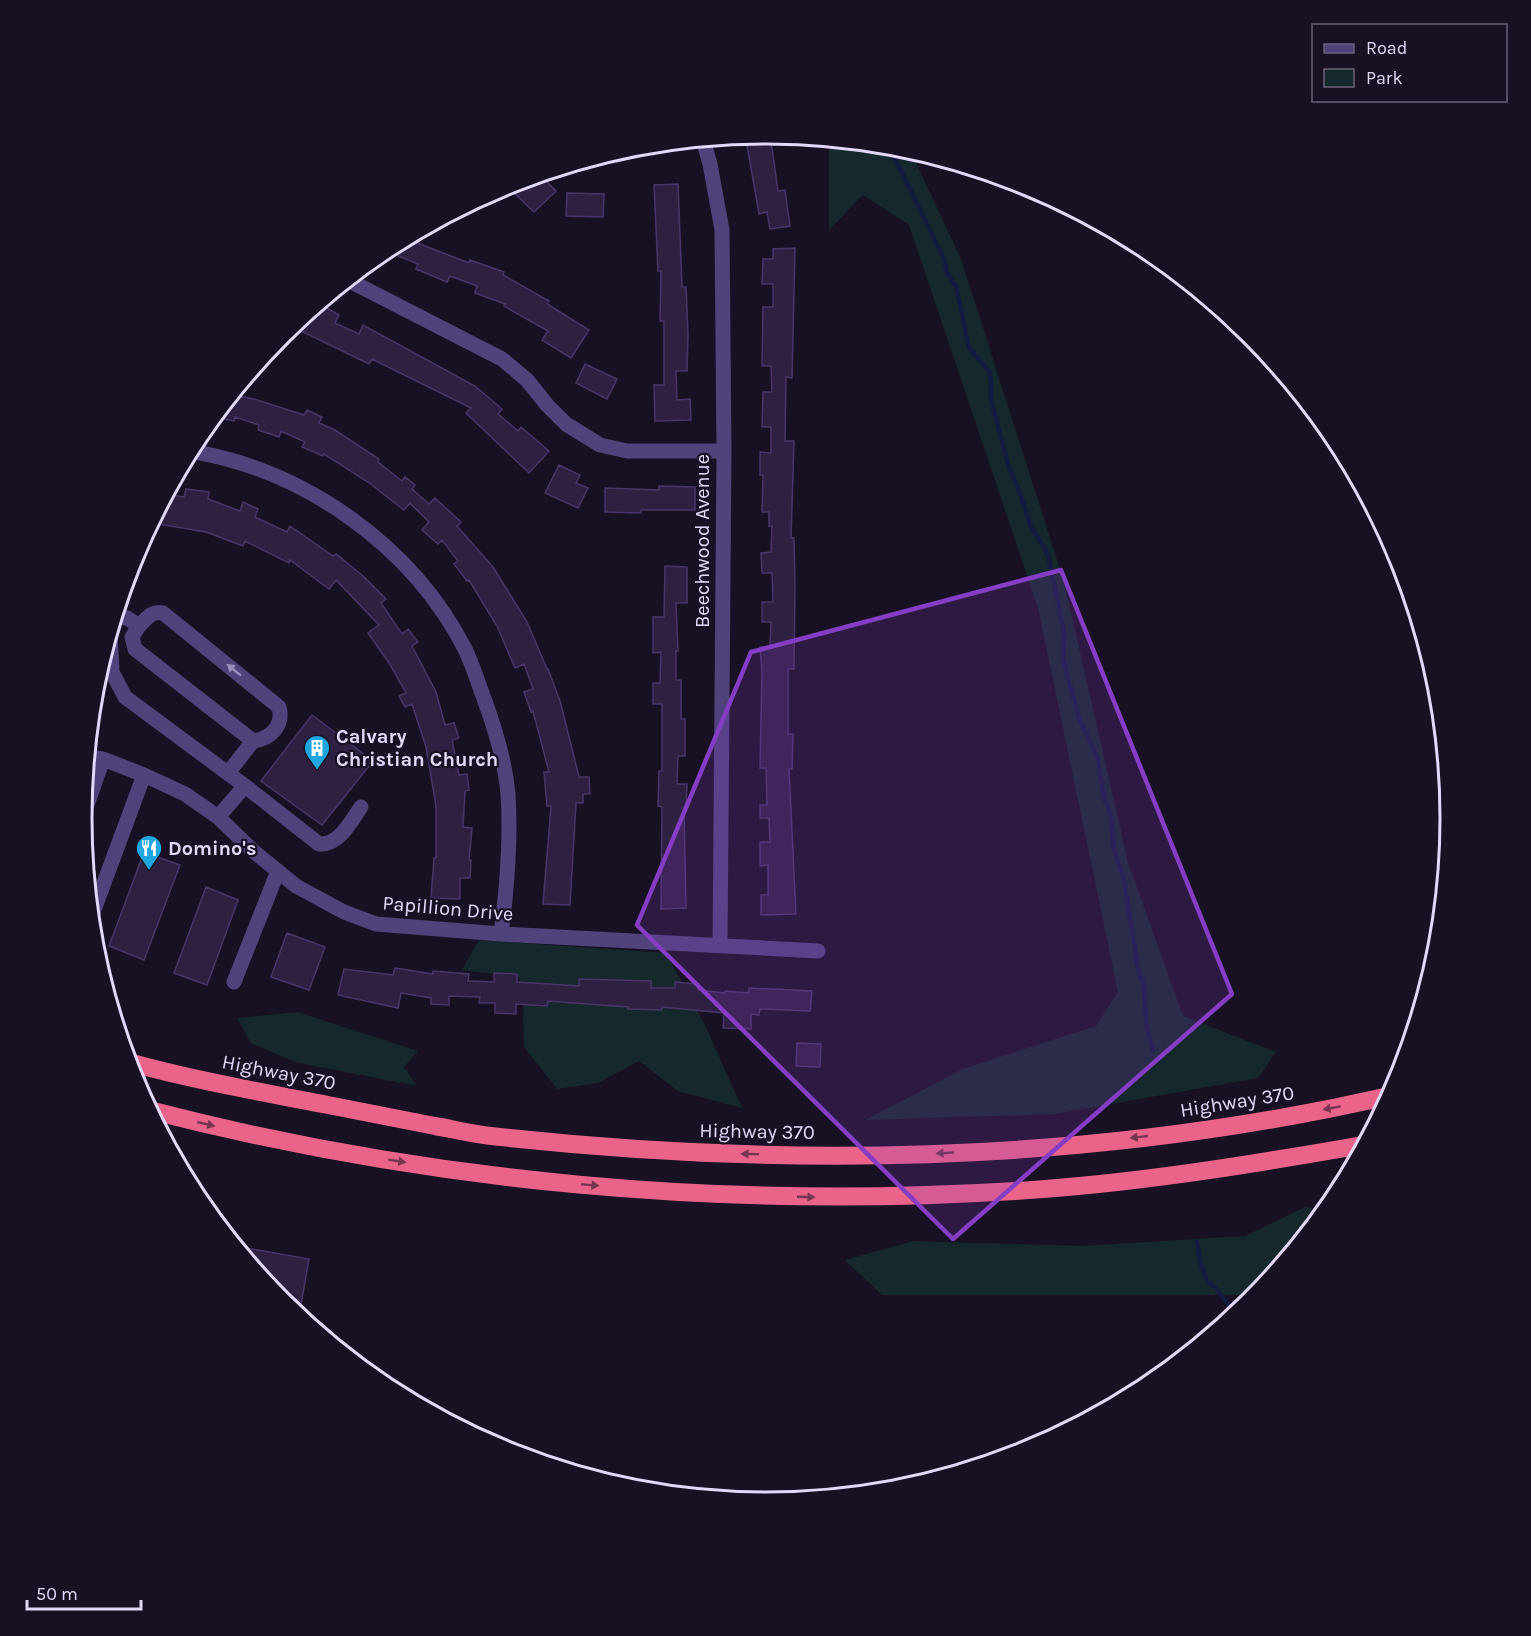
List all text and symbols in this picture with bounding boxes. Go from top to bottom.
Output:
legend [1312,24,1507,102]
text: Road [1366,37,1407,59]
text: Park [1366,67,1403,89]
street label: Beechwood Avenue [691,454,714,628]
one-way arrow [226,664,242,677]
place label: Calvary Christian Church [336,725,498,771]
building icon: Calvary Christian Church [302,733,332,771]
restaurant icon: Domino's [134,833,164,871]
place label: Domino's [168,837,257,860]
street label: Papillion Drive [382,891,514,926]
street label: Highway 370 [220,1050,338,1095]
street label: Highway 370 [1178,1081,1296,1122]
one-way arrow [1322,1104,1341,1113]
street label: Highway 370 [699,1119,815,1144]
one-way arrow [196,1120,215,1129]
one-way arrow [1129,1132,1148,1142]
one-way arrow [935,1148,954,1157]
one-way arrow [740,1149,759,1158]
one-way arrow [388,1157,407,1166]
one-way arrow [581,1180,600,1190]
one-way arrow [797,1192,816,1201]
scale bar [27,1573,141,1611]
text: 50 m [36,1583,78,1605]

